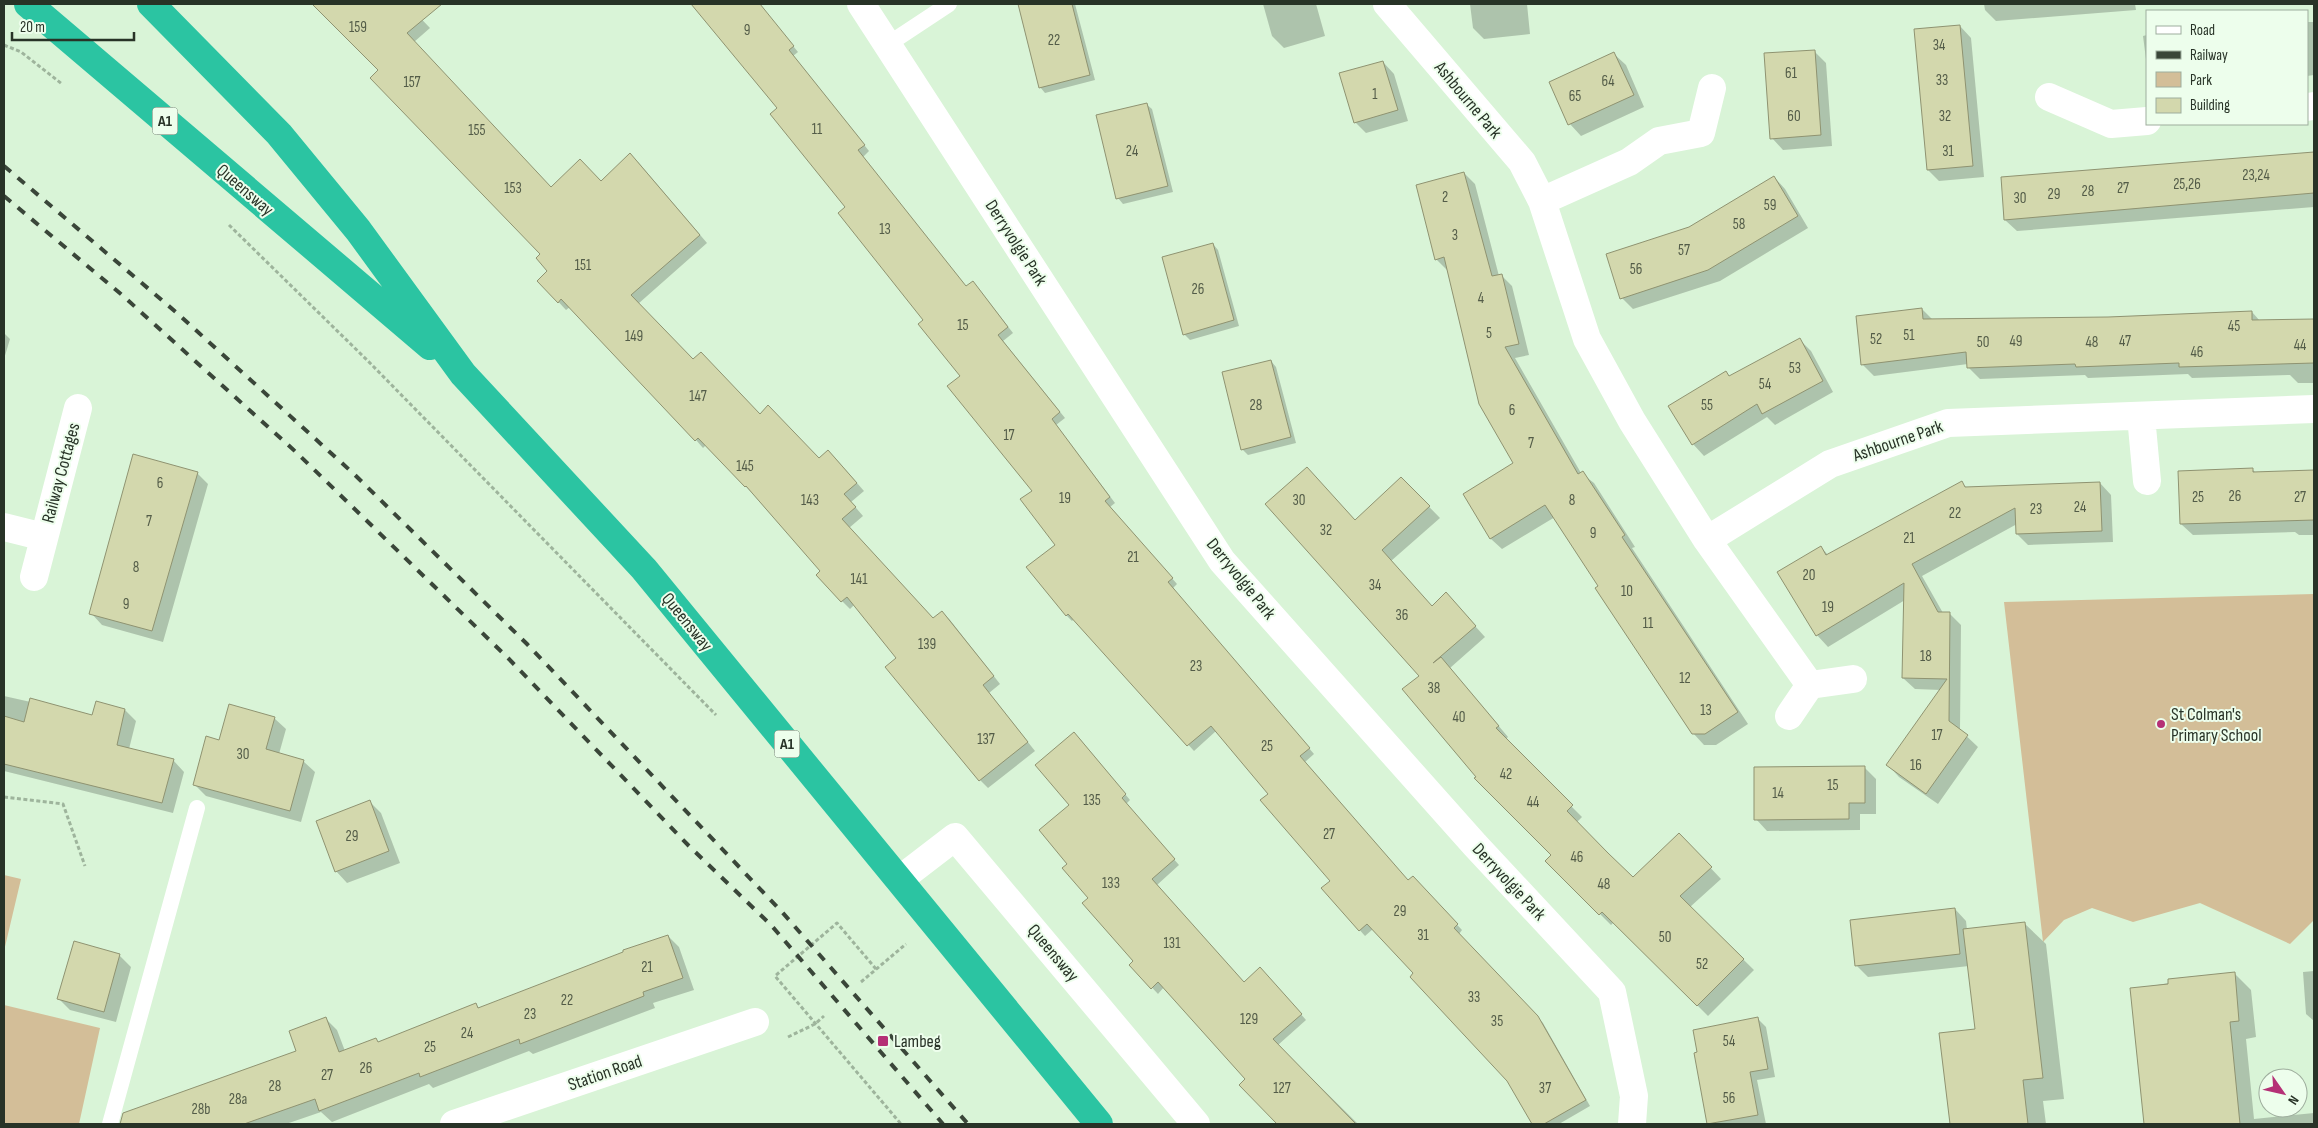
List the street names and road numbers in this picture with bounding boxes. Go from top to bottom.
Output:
street label: Ashbourne Park [1429,57,1506,143]
road number: A1 [152,108,178,134]
street label: Queensway [212,160,278,220]
street label: Derryvolgie Park [980,196,1052,290]
street label: Ashbourne Park [1849,416,1946,467]
street label: Railway Cottages [38,421,84,525]
street label: Derryvolgie Park [1202,534,1280,624]
street label: Queensway [657,589,717,655]
road number: A1 [774,731,800,758]
street label: Derryvolgie Park [1468,839,1550,925]
street label: Queensway [1023,920,1083,986]
street label: Station Road [565,1051,645,1095]

